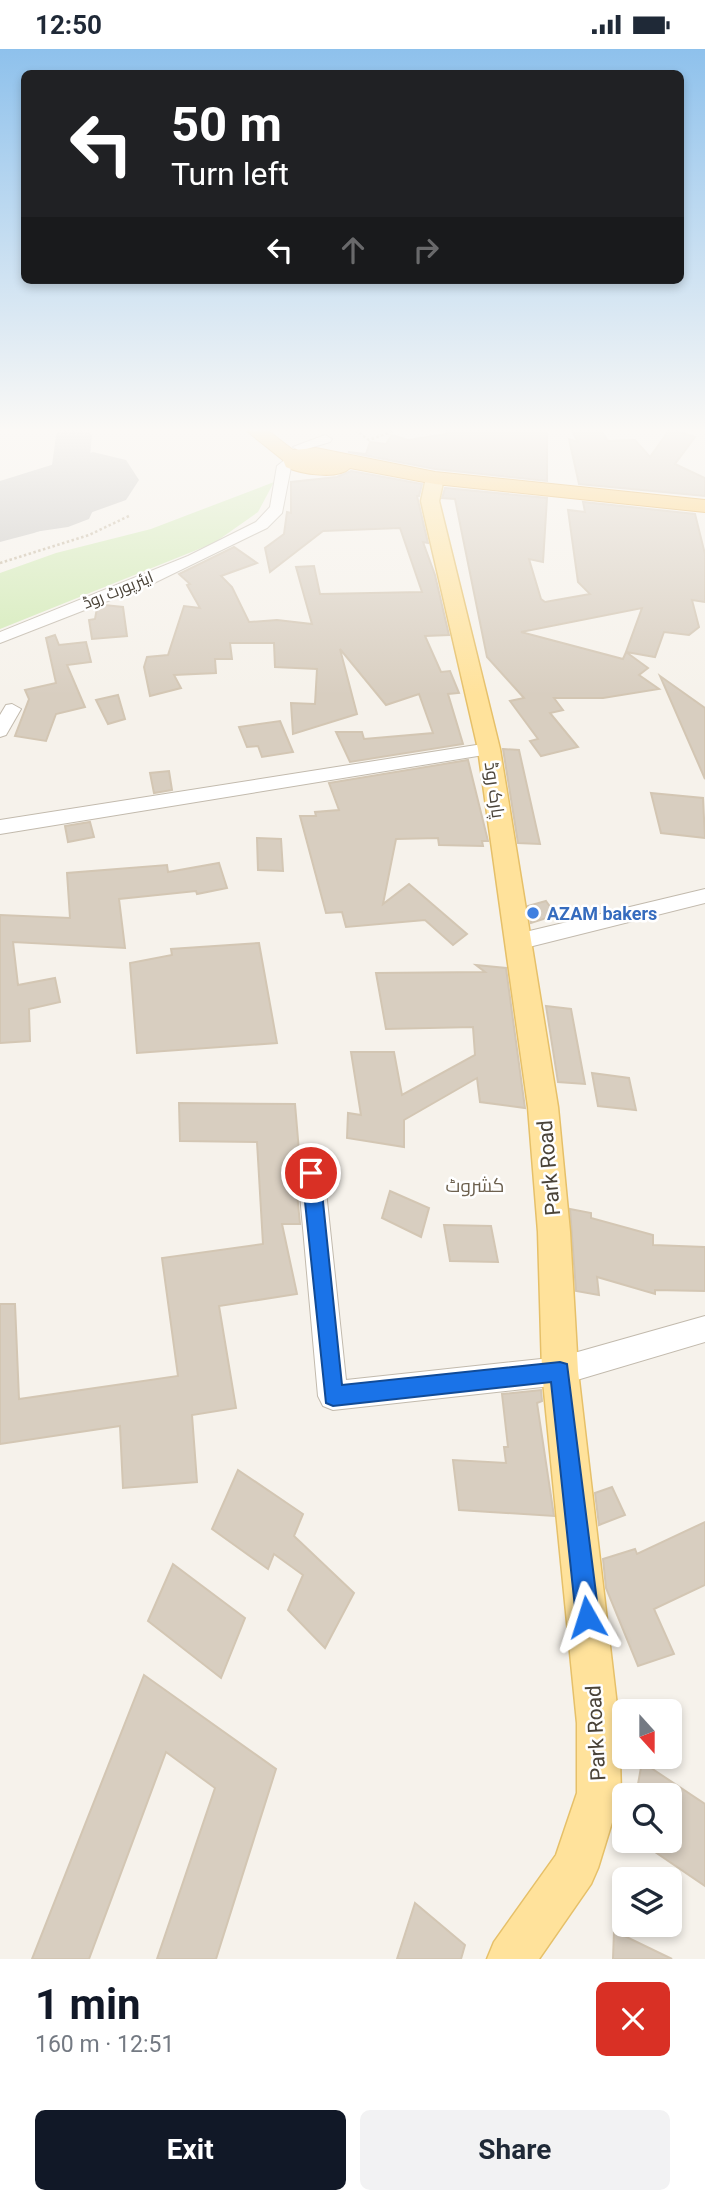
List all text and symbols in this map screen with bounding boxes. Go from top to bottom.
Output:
text: 12:50 [35,10,102,40]
text: 50 m [171,96,282,153]
icon: left [56,98,147,189]
text: Turn left [171,155,289,193]
icon: left [261,231,299,269]
icon: ahead [334,231,372,269]
icon: right [407,231,445,269]
street label: ایئرپورٹ روڈ [80,567,157,615]
street label: پارک روڈ [479,760,509,820]
place label: AZAM bakers [547,903,657,924]
marker: AZAM bakers [525,905,541,921]
street label: Park Road [533,1119,565,1217]
pin [281,1143,341,1203]
icon: arrive [292,1154,330,1192]
district label: کشروٹ [446,1174,504,1197]
position arrow [550,1580,624,1654]
street label: Park Road [582,1685,610,1781]
north arrow [612,1699,682,1769]
map controls [612,1699,682,1937]
button: search [612,1783,682,1853]
button: layers [612,1867,682,1937]
text: 1 min [35,1980,141,2029]
button: close [596,1982,670,2056]
text: 160 m · 12:51 [35,2031,174,2058]
button: Exit [35,2110,346,2190]
button: Share [360,2110,670,2190]

